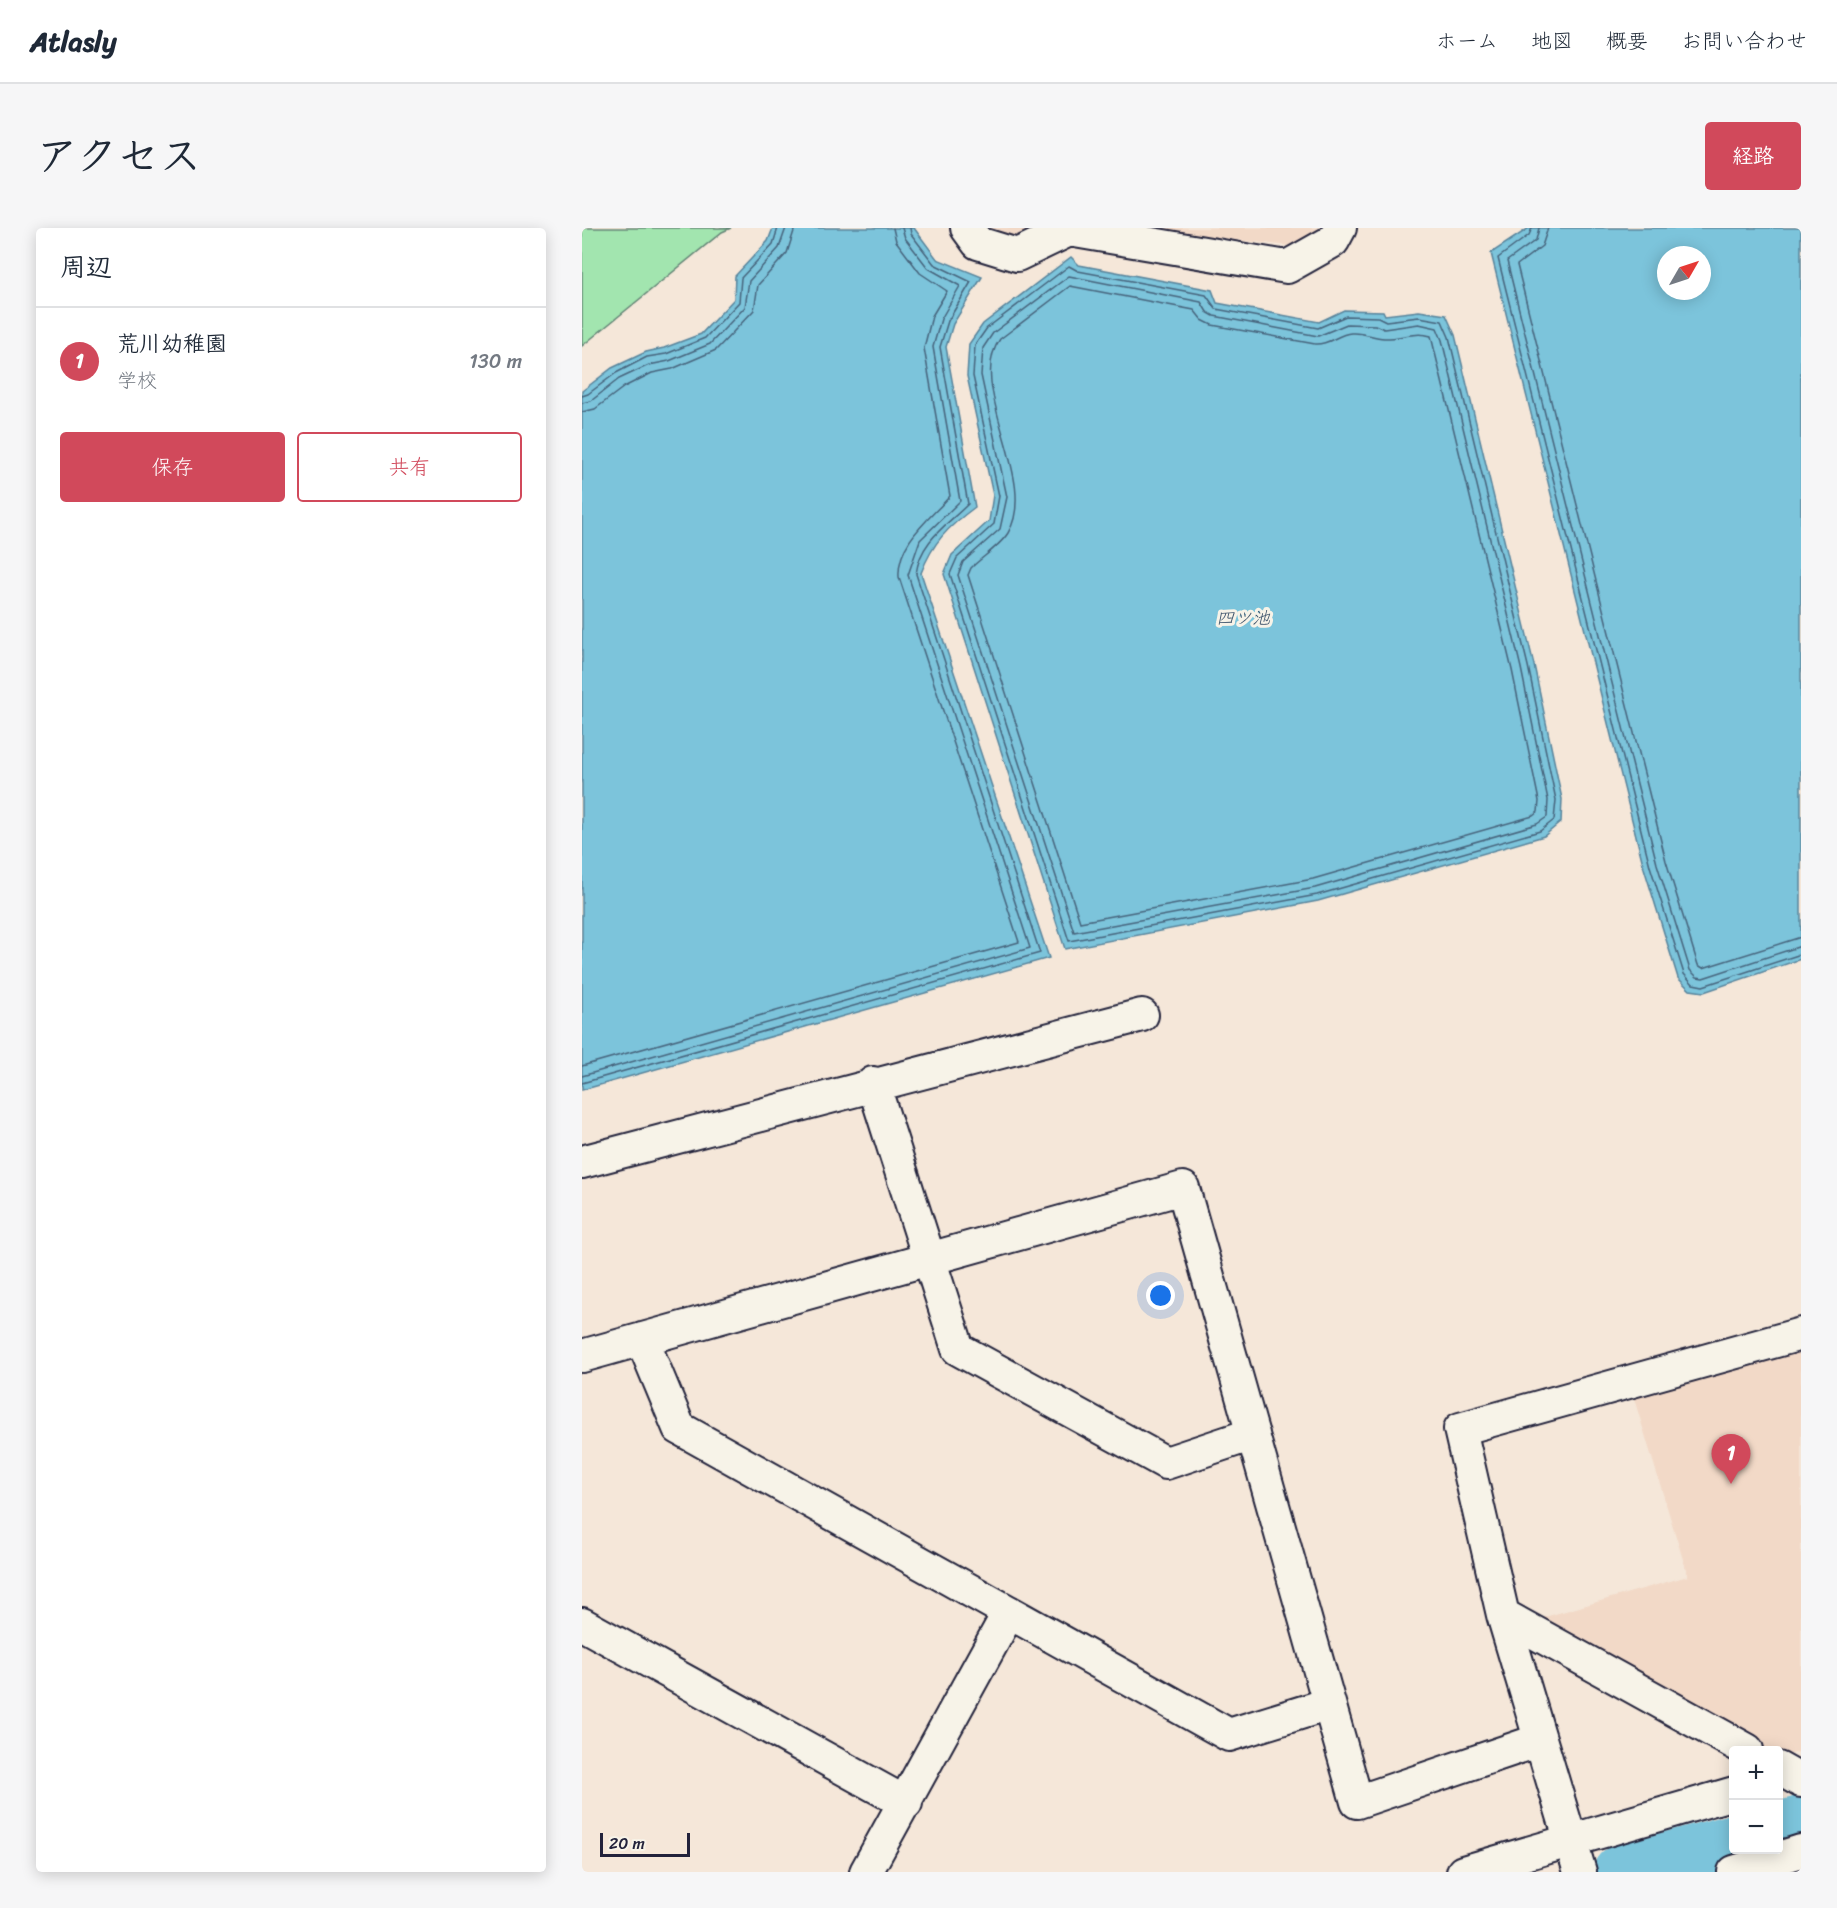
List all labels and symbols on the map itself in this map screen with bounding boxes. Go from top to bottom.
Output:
north arrow [1657,246,1711,300]
water label: 四ツ池 [1216,602,1271,634]
your location [1146,1281,1175,1310]
pin: 1 [1712,1434,1750,1484]
scale bar [600,1830,690,1858]

